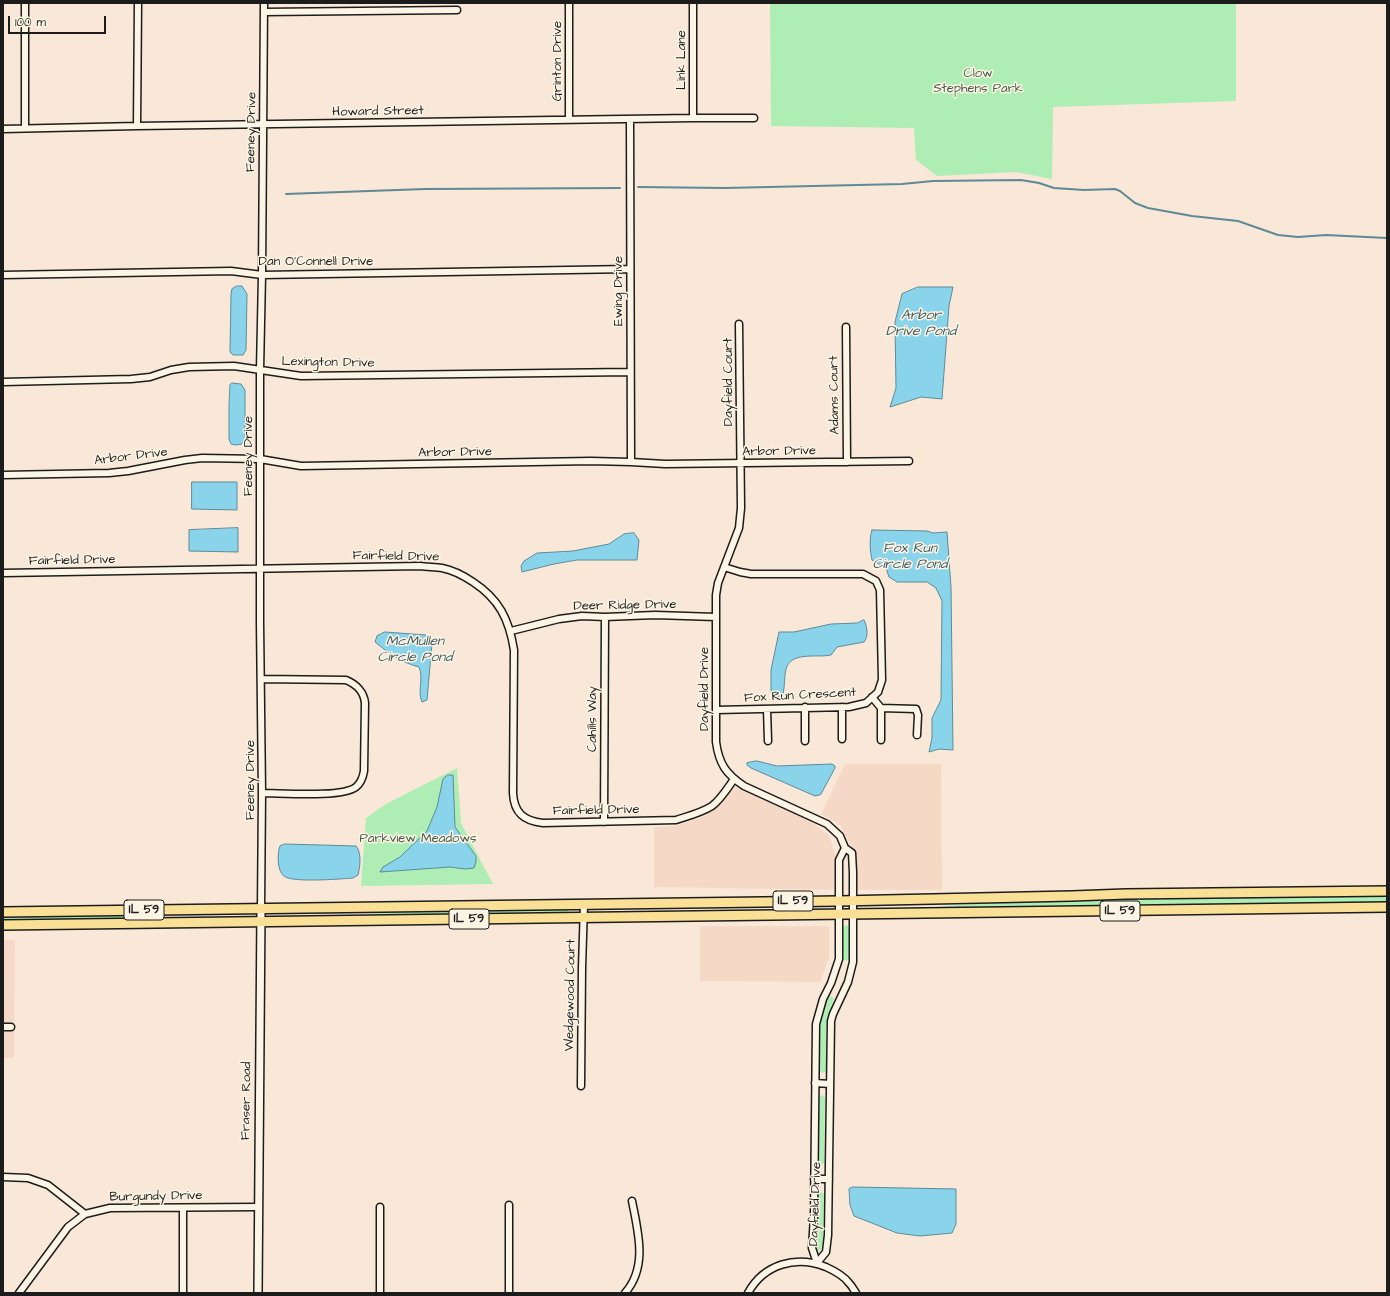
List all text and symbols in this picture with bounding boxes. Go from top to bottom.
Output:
scale bar [10,8,108,34]
text: 100 m [15,14,46,31]
street label: Grinton Drive [550,21,566,101]
street label: Link Lane [674,30,690,90]
park label: Clow Stephens Park [933,66,1023,97]
street label: Feeney Drive [244,92,260,172]
street label: Howard Street [332,103,424,121]
street label: Dan O'Connell Drive [259,254,373,270]
street label: Ewing Drive [611,256,627,326]
water label: Arbor Drive Pond [886,308,956,340]
street label: Dayfield Court [721,338,737,426]
street label: Lexington Drive [281,354,375,372]
street label: Adams Court [827,355,843,435]
street label: Feeney Drive [241,416,257,496]
street label: Arbor Drive [742,444,816,460]
street label: Arbor Drive [93,445,169,469]
street label: Arbor Drive [418,445,492,461]
water label: Fox Run Circle Pond [873,541,947,574]
street label: Fairfield Drive [353,548,439,566]
street label: Fairfield Drive [29,552,115,570]
street label: Deer Ridge Drive [573,597,677,615]
water label: McMullen Circle Pond [378,634,452,666]
street label: Dayfield Drive [697,647,713,731]
street label: Fox Run Crescent [744,685,856,707]
street label: Cahills Way [585,686,601,752]
street label: Feeney Drive [243,740,259,820]
street label: Fairfield Drive [553,802,639,820]
park label: Parkview Meadows [360,831,476,847]
road number: IL 59 [773,891,813,911]
road number: IL 59 [124,900,164,920]
road number: IL 59 [1100,901,1140,921]
road number: IL 59 [449,909,489,929]
street label: Wedgewood Court [562,939,580,1051]
street label: Fraser Road [239,1062,255,1140]
street label: Dayfield Drive [807,1162,825,1246]
street label: Burgundy Drive [109,1188,203,1206]

